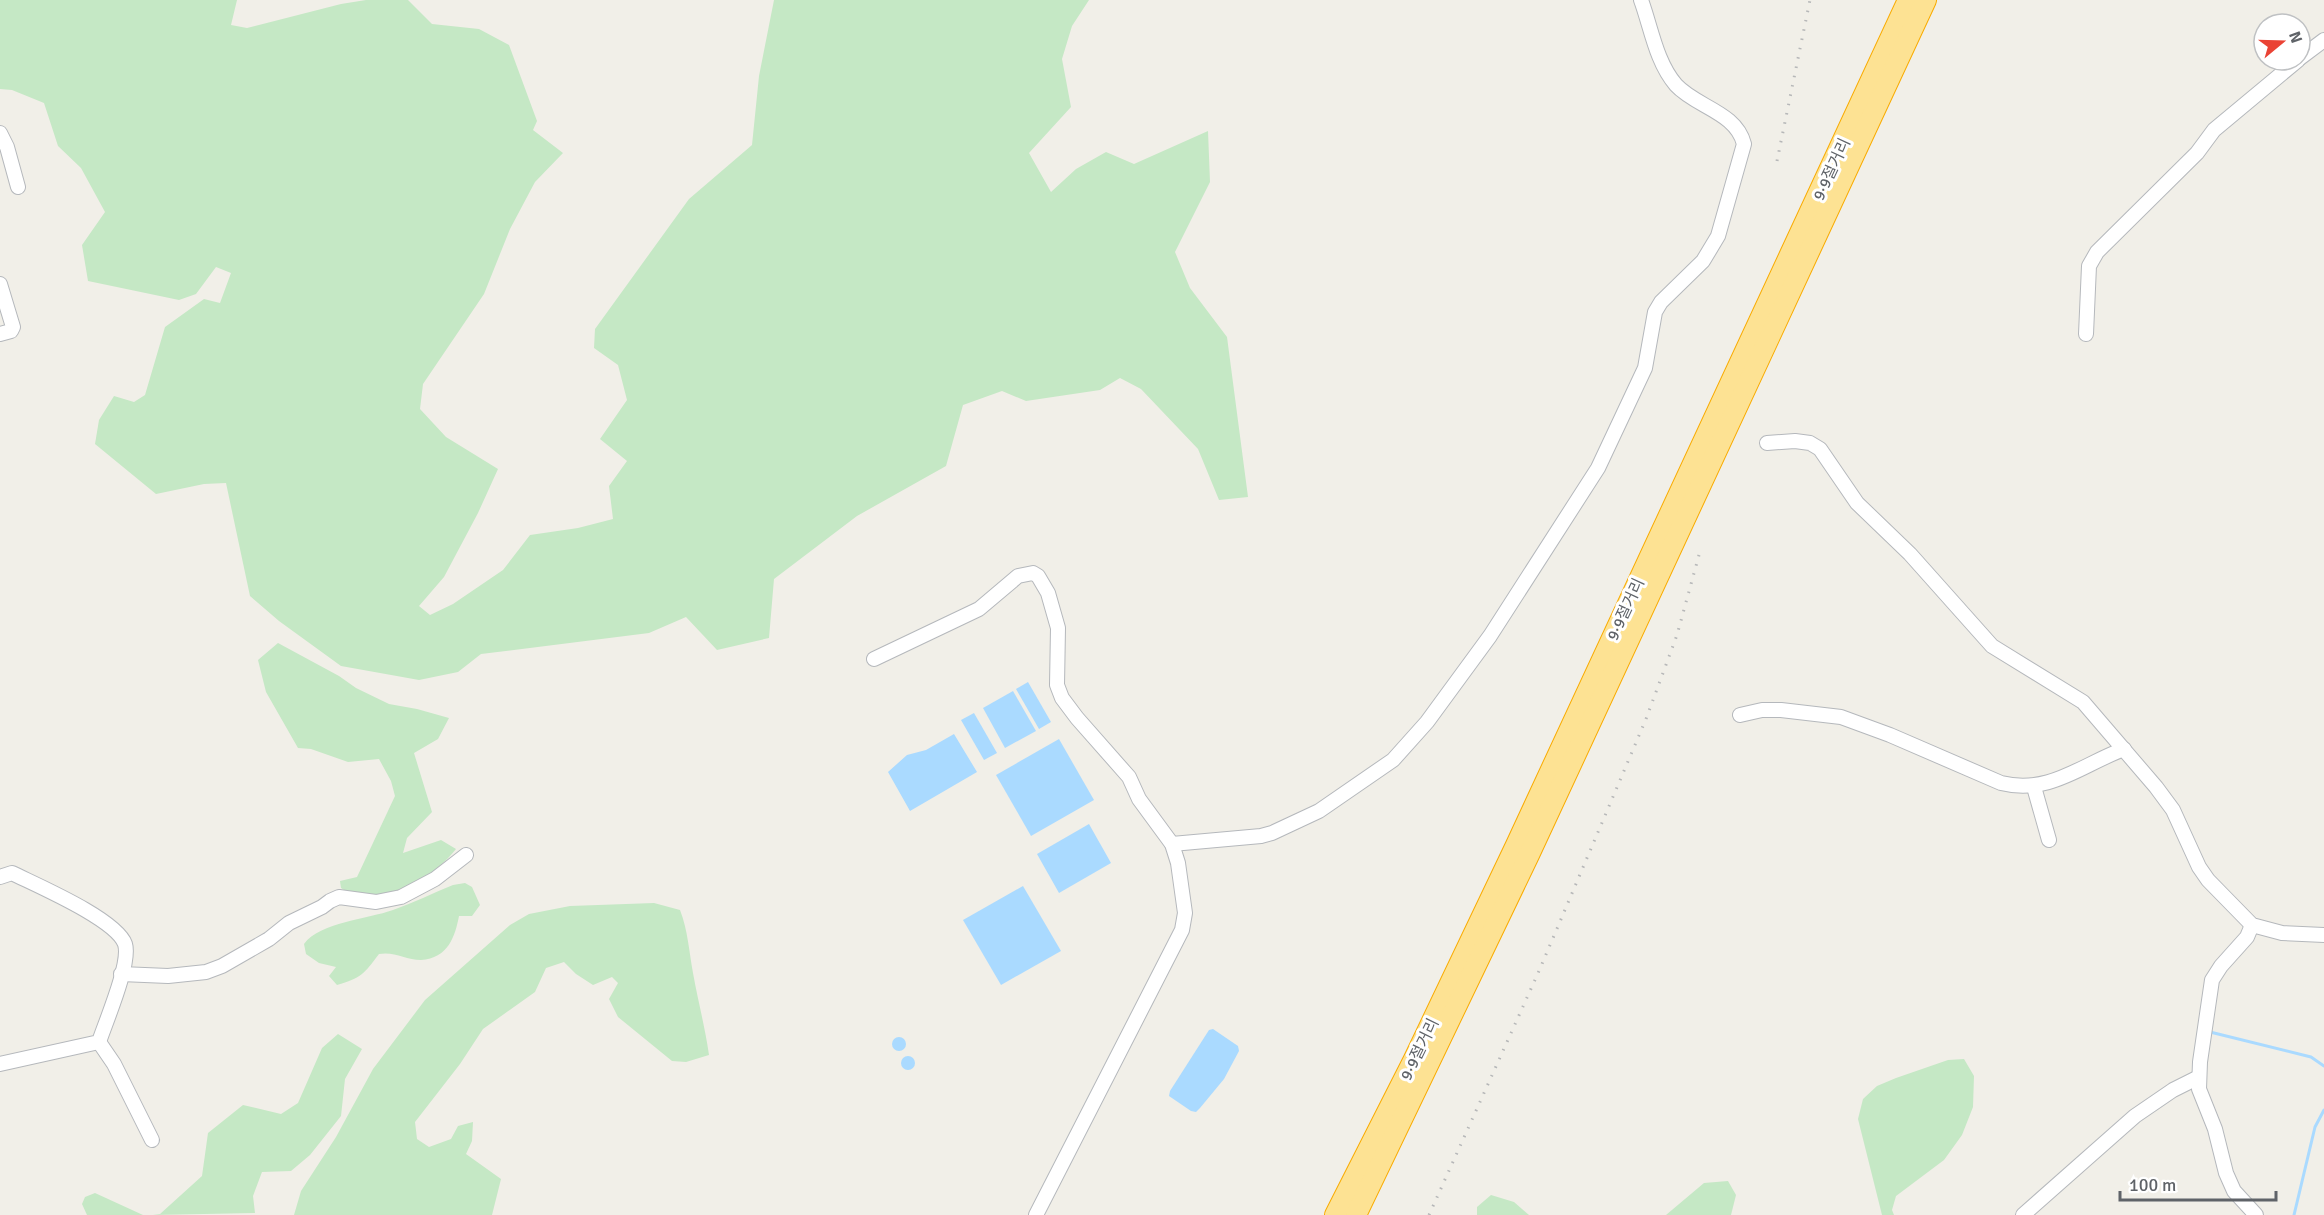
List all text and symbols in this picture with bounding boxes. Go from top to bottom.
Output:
north arrow [2252,12,2312,72]
text: N [2284,29,2307,46]
street label: 9·9절거리 [1809,135,1855,204]
street label: 9·9절거리 [1603,575,1649,644]
street label: 9·9절거리 [1396,1015,1443,1084]
scale bar [2120,1164,2276,1202]
text: 100 m [2129,1174,2176,1196]

